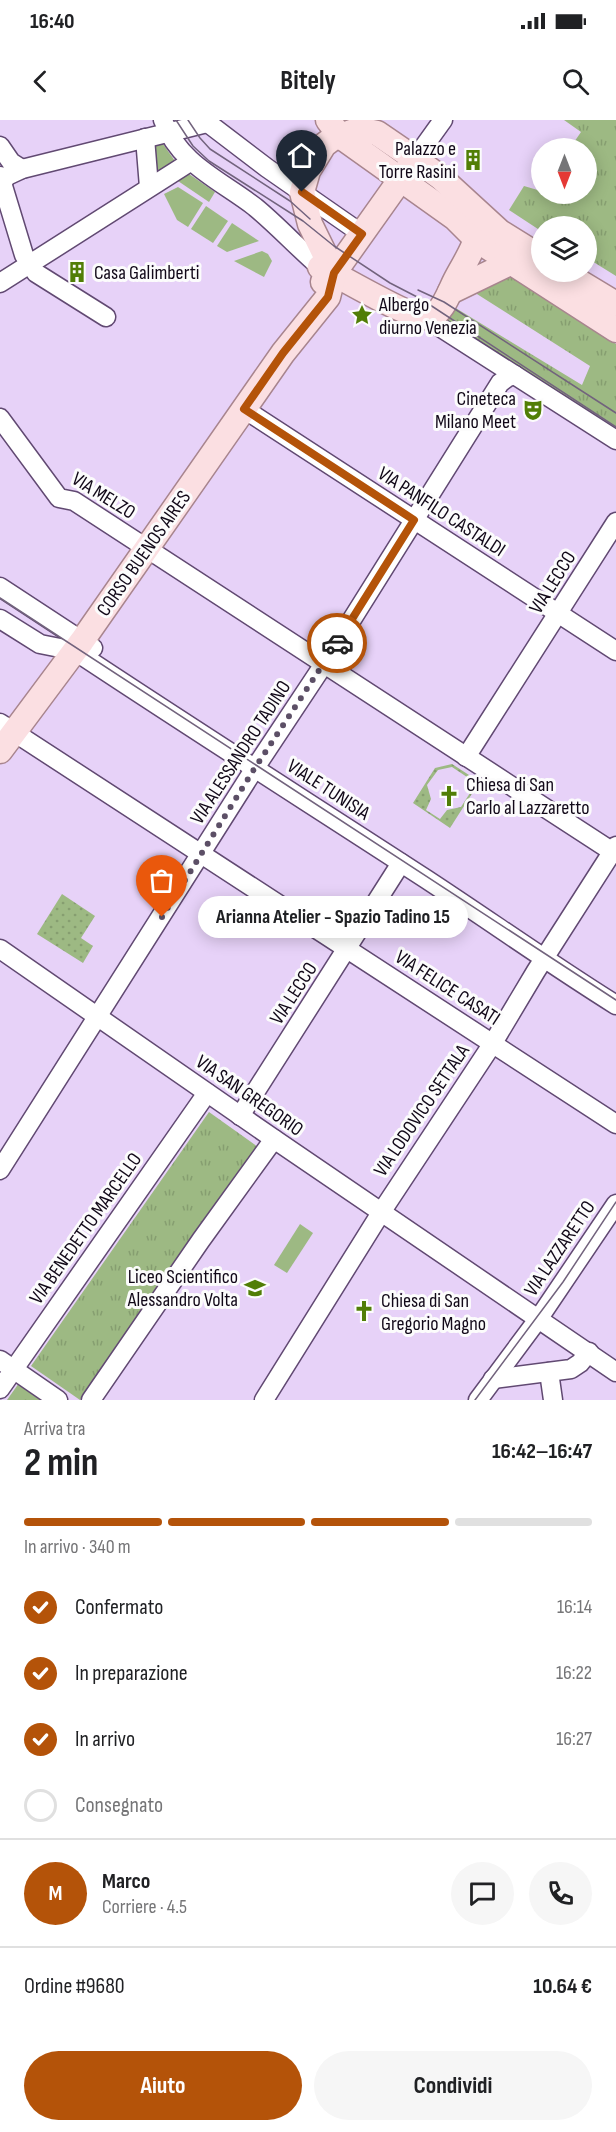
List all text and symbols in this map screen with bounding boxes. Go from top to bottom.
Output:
text: 16:40 [30,8,75,35]
icon: back [24,65,57,98]
text: Bitely [280,65,336,97]
icon: search [559,65,592,98]
pin [276,130,327,192]
place label: Palazzo e Torre Rasini [379,137,456,184]
north arrow [531,138,597,204]
map controls [531,138,597,282]
icon: home [285,139,318,172]
building icon: Palazzo e Torre Rasini [461,148,485,172]
button: layers [531,216,597,282]
building icon: Casa Galimberti [65,260,89,284]
place label: Casa Galimberti [94,261,199,285]
place label: Albergo diurno Venezia [378,293,477,340]
place icon: Albergo diurno Venezia [350,303,374,327]
place label: Cineteca Milano Meet [435,387,516,434]
theatre icon: Cineteca Milano Meet [521,398,545,422]
street label: VIA PANFILO CASTALDI [373,462,510,562]
street label: VIA MELZO [67,467,140,525]
street label: CORSO BUENOS AIRES [92,486,196,621]
street label: VIA LECCO [524,547,581,618]
courier [307,613,367,673]
icon: car [321,627,354,660]
street label: VIA ALESSANDRO TADINO [185,676,296,829]
street label: VIALE TUNISIA [283,754,375,826]
place label: Chiesa di San Carlo al Lazzaretto [466,773,589,820]
church icon: Chiesa di San Carlo al Lazzaretto [437,784,461,808]
pin [136,855,187,917]
icon: bag [145,864,178,897]
callout: Arianna Atelier - Spazio Tadino 15 [198,896,468,938]
text: Arianna Atelier - Spazio Tadino 15 [216,905,450,929]
street label: VIA FELICE CASATI [391,945,504,1031]
street label: VIA LECCO [265,958,323,1029]
street label: VIA LODOVICO SETTALA [369,1040,475,1181]
street label: VIA SAN GREGORIO [191,1050,308,1142]
street label: VIA BENEDETTO MARCELLO [25,1148,147,1309]
street label: VIA LAZZARETTO [519,1196,600,1301]
place label: Liceo Scientifico Alessandro Volta [127,1265,238,1312]
school or university icon: Liceo Scientifico Alessandro Volta [243,1276,267,1300]
place label: Chiesa di San Gregorio Magno [381,1289,486,1336]
church icon: Chiesa di San Gregorio Magno [352,1299,376,1323]
text: Arriva tra [24,1417,86,1441]
text: 16:42–16:47 [492,1438,592,1465]
text: 2 min [24,1440,98,1487]
text: In arrivo · 340 m [24,1535,131,1559]
icon: check [24,1591,57,1624]
text: Confermato [75,1594,163,1621]
text: 16:14 [557,1595,592,1619]
icon: check [24,1657,57,1690]
text: In preparazione [75,1660,188,1687]
text: 16:22 [556,1661,592,1685]
icon: check [24,1723,57,1756]
text: In arrivo [75,1726,135,1753]
text: 16:27 [556,1727,592,1751]
text: Consegnato [75,1792,163,1819]
button: chat [451,1862,514,1925]
button: phone [529,1862,592,1925]
text: Marco [102,1868,150,1895]
text: M [49,1880,62,1907]
text: Corriere · 4.5 [102,1895,187,1919]
text: Ordine #9680 [24,1973,125,2000]
text: 10.64 € [533,1973,592,2000]
button: Aiuto [24,2051,302,2120]
button: Condividi [314,2051,592,2120]

